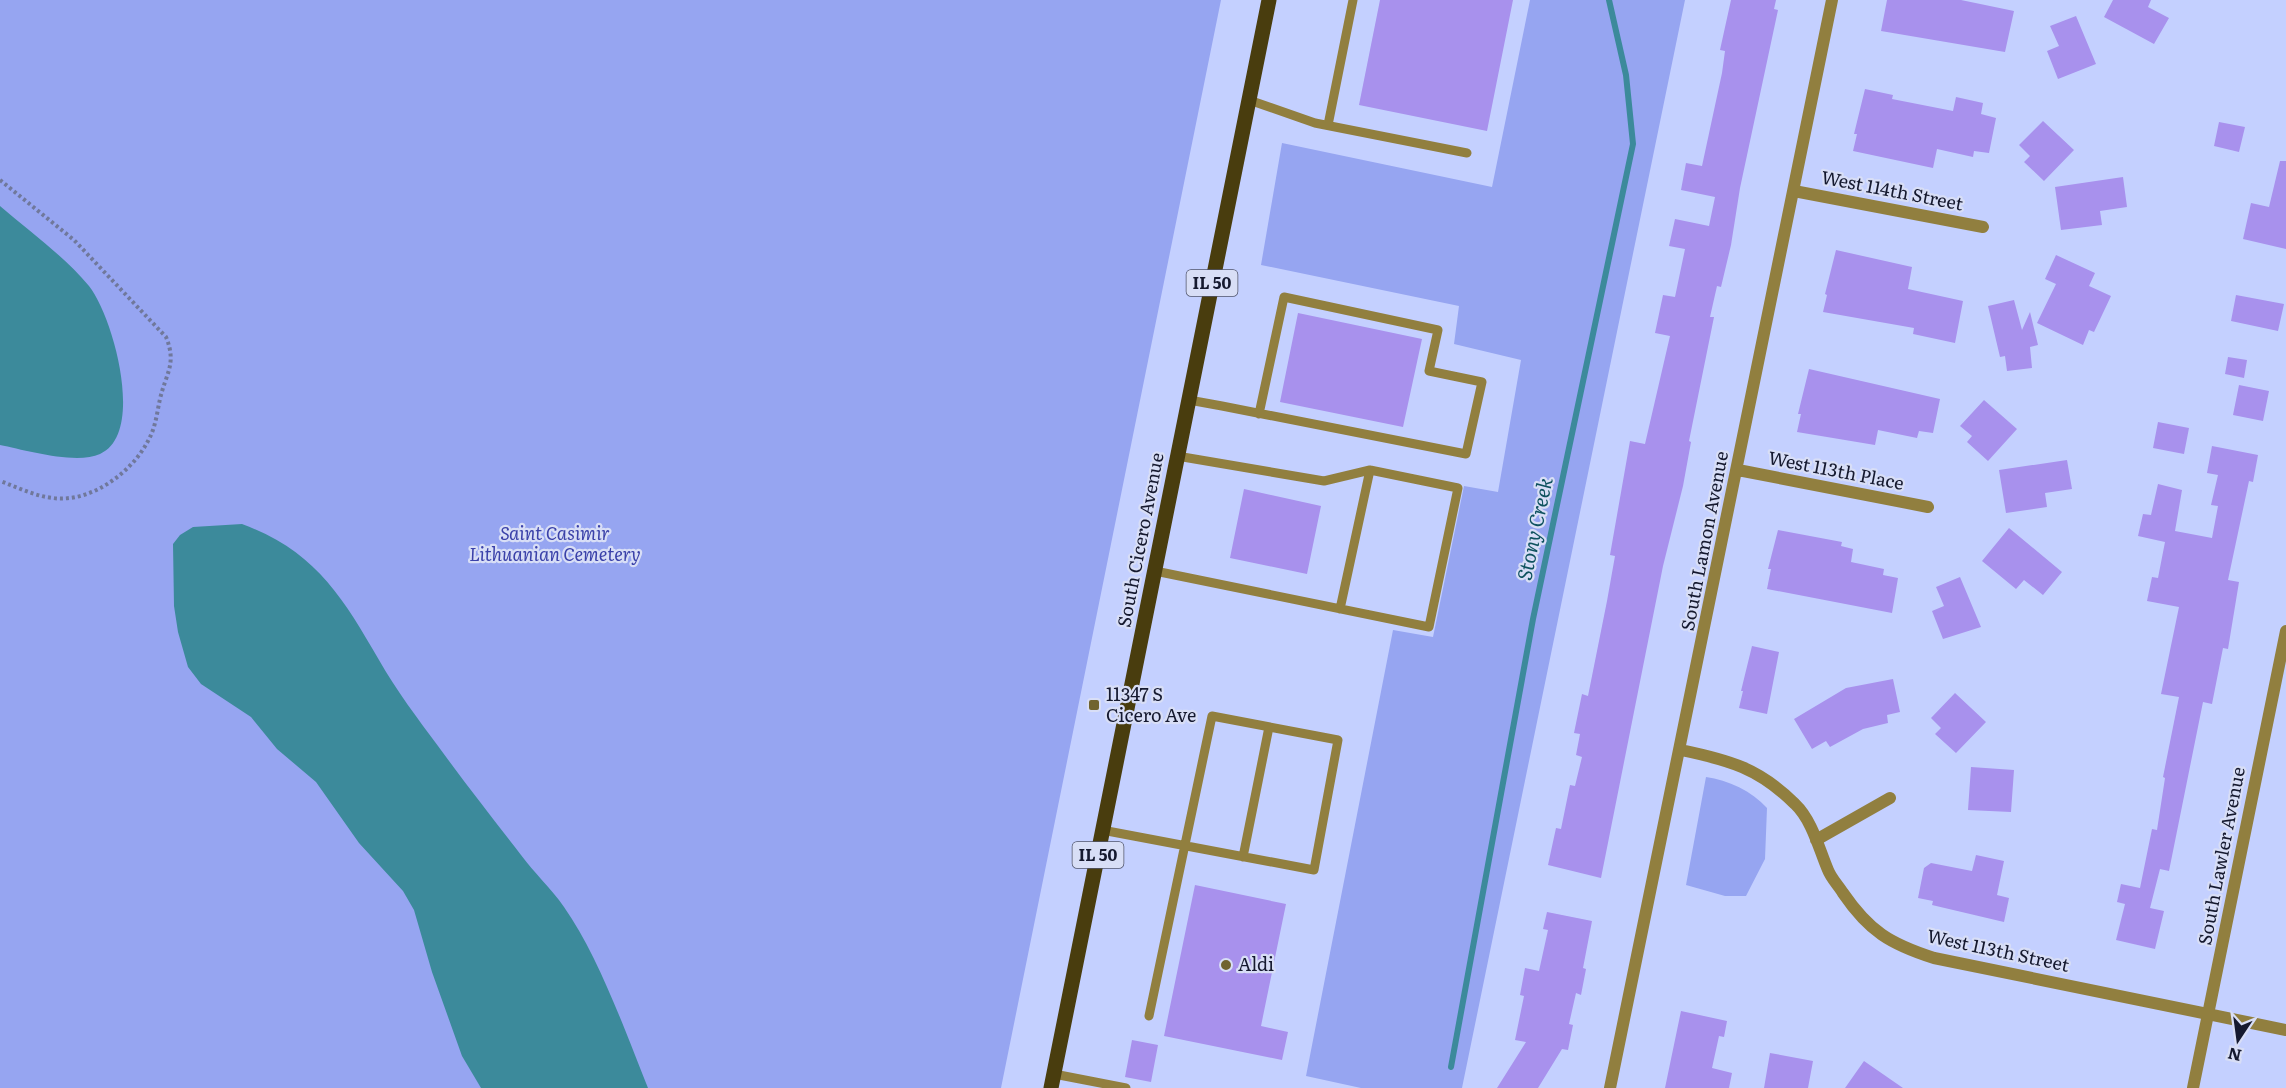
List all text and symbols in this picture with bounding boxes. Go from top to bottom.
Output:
street label: West 114th Street [1819,163,1966,217]
road number: IL 50 [1186,270,1238,296]
street label: West 113th Place [1766,443,1907,496]
street label: South Lamon Avenue [1673,449,1734,633]
street label: South Cicero Avenue [1109,450,1170,629]
water label: Stony Creek [1507,474,1559,583]
park label: Saint Casimir Lithuanian Cemetery [469,519,641,567]
place label: 11347 S Cicero Ave [1106,680,1196,728]
marker: 11347 S Cicero Ave [1087,698,1101,712]
street label: South Lawler Avenue [2190,764,2251,947]
road number: IL 50 [1072,842,1124,868]
street label: West 113th Street [1925,921,2073,978]
place label: Aldi [1238,950,1274,977]
marker: Aldi [1219,958,1233,972]
north arrow [2208,1010,2268,1070]
text: N [2225,1042,2244,1069]

